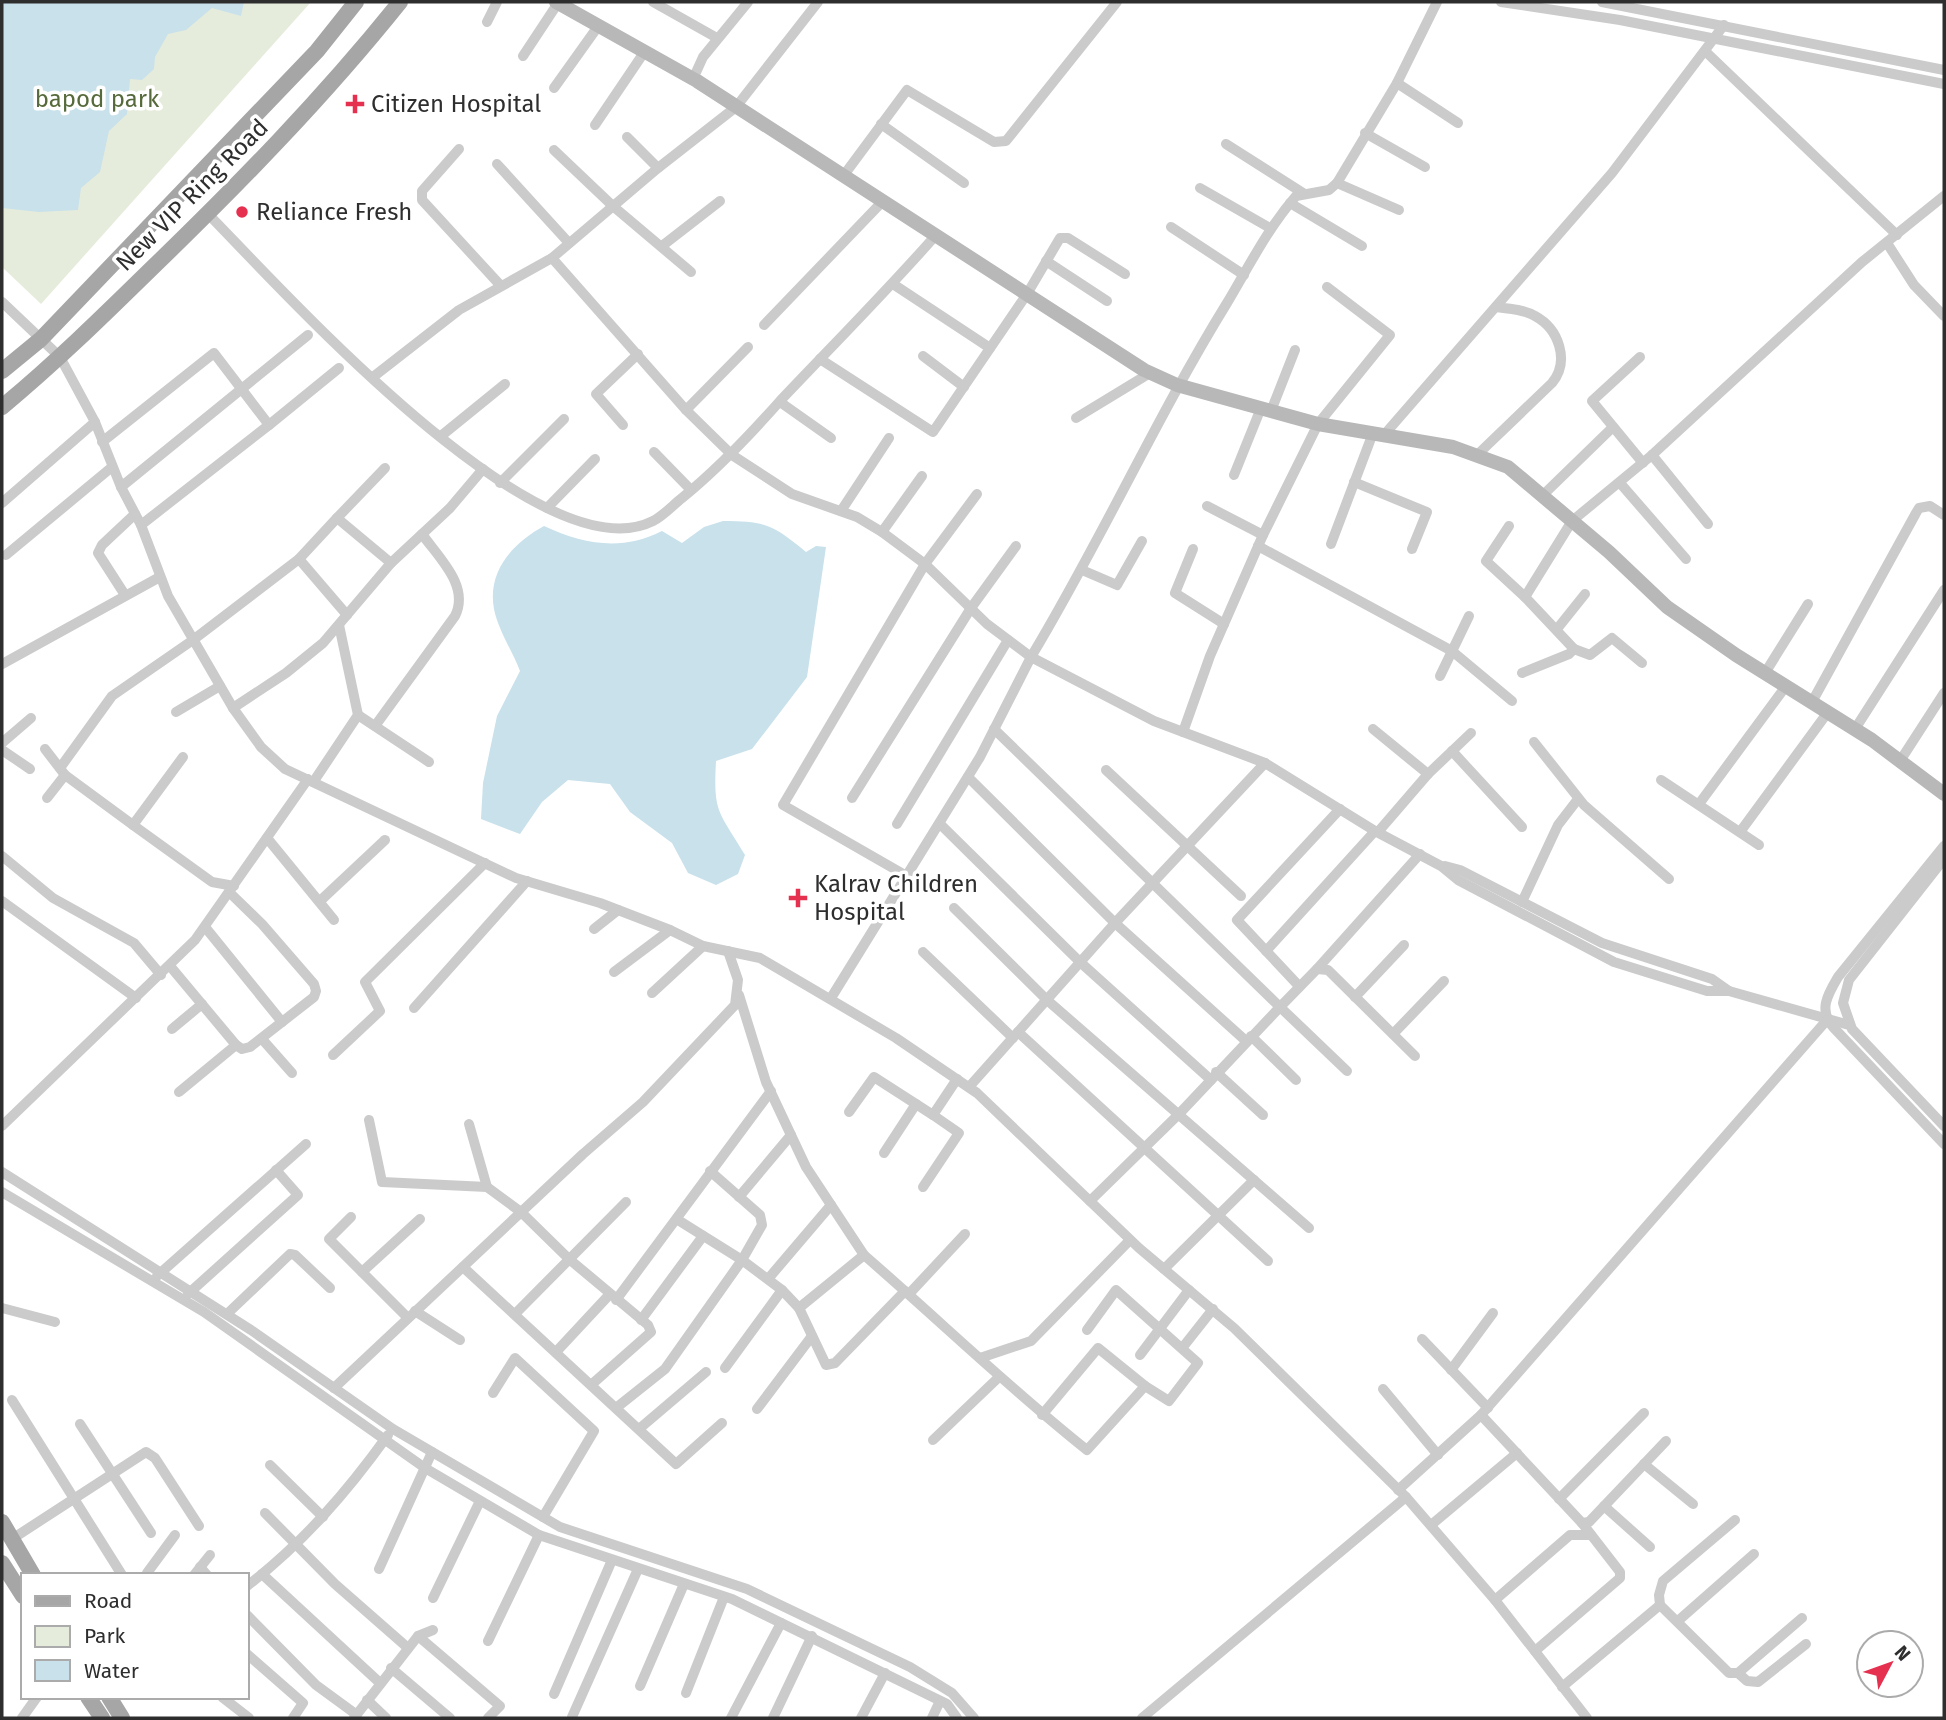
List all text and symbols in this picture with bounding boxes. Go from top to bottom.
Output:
park label: bapod park [35,85,160,113]
place label: Citizen Hospital [371,90,541,118]
marker: Citizen Hospital [345,94,365,114]
street label: New VIP Ring Road [110,113,274,277]
place label: Reliance Fresh [256,198,412,226]
marker: Reliance Fresh [234,204,250,220]
place label: Kalrav Children Hospital [814,870,978,926]
marker: Kalrav Children Hospital [788,888,808,908]
legend [21,1573,248,1699]
text: Road [84,1588,132,1614]
text: Park [84,1623,126,1649]
north arrow [1855,1629,1925,1699]
text: N [1890,1641,1915,1665]
text: Water [84,1658,139,1684]

